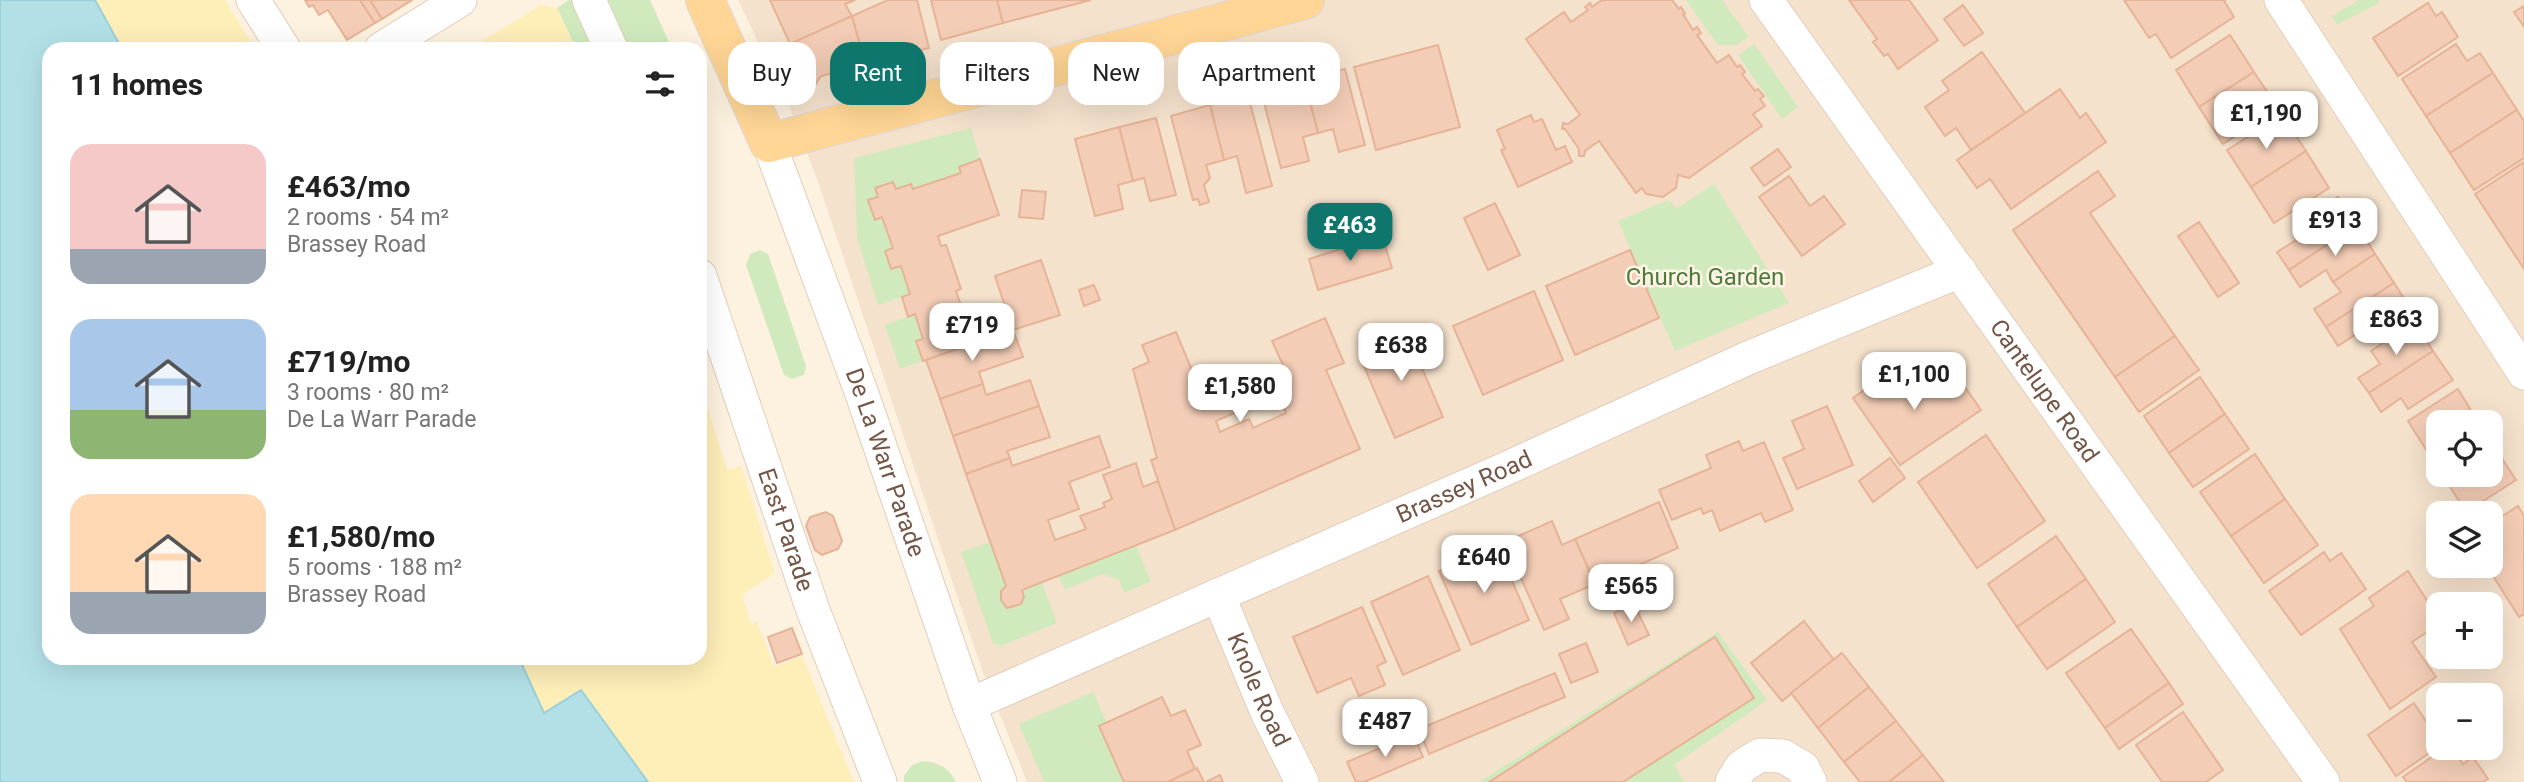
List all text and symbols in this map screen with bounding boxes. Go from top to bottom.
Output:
chip: Buy [728,42,816,105]
chip: Rent [830,42,926,105]
chip: Filters [940,42,1054,105]
chip: New [1068,42,1164,105]
chip: Apartment [1178,42,1340,105]
icon: filters [641,65,679,103]
text: 11 homes [70,67,203,102]
pin: £1,190 [2209,92,2323,151]
text: £1,190 [2230,100,2302,127]
text: £463/mo [287,169,411,204]
icon: home [126,172,210,256]
pin: £913 [2294,198,2376,258]
text: 2 rooms · 54 m² [287,204,449,231]
pin: £463 [1309,204,1391,263]
text: £913 [2308,207,2362,234]
text: £463 [1323,212,1377,239]
text: Brassey Road [287,231,426,258]
park label: Church Garden [1626,263,1784,291]
pin: £863 [2355,298,2437,357]
pin: £719 [931,304,1013,363]
text: £863 [2369,306,2423,333]
text: £719 [945,312,999,339]
street label: Cantelupe Road [1984,314,2105,468]
pin: £638 [1360,324,1442,383]
text: £638 [1374,332,1428,359]
text: £719/mo [287,344,411,379]
icon: home [126,347,210,431]
pin: £1,100 [1857,352,1971,412]
text: £1,100 [1878,361,1950,388]
street label: De La Warr Parade [840,364,931,560]
pin: £1,580 [1183,364,1297,424]
text: £1,580 [1204,373,1276,400]
text: 3 rooms · 80 m² [287,379,449,406]
text: De La Warr Parade [287,406,476,433]
map controls [2426,410,2503,760]
button: locate [2426,410,2503,487]
street label: Brassey Road [1392,445,1536,529]
street label: East Parade [752,465,820,595]
button: layers [2426,501,2503,578]
text: £1,580/mo [287,519,435,554]
icon: home [126,522,210,606]
pin: £640 [1443,536,1525,595]
text: £640 [1457,544,1511,571]
text: 5 rooms · 188 m² [287,554,462,581]
pin: £565 [1590,564,1672,624]
text: £565 [1604,573,1658,600]
text: Brassey Road [287,581,426,608]
button: + [2426,592,2503,669]
street label: Knole Road [1221,629,1296,751]
button: − [2426,683,2503,760]
pin: £487 [1344,700,1426,759]
text: £487 [1358,708,1412,735]

